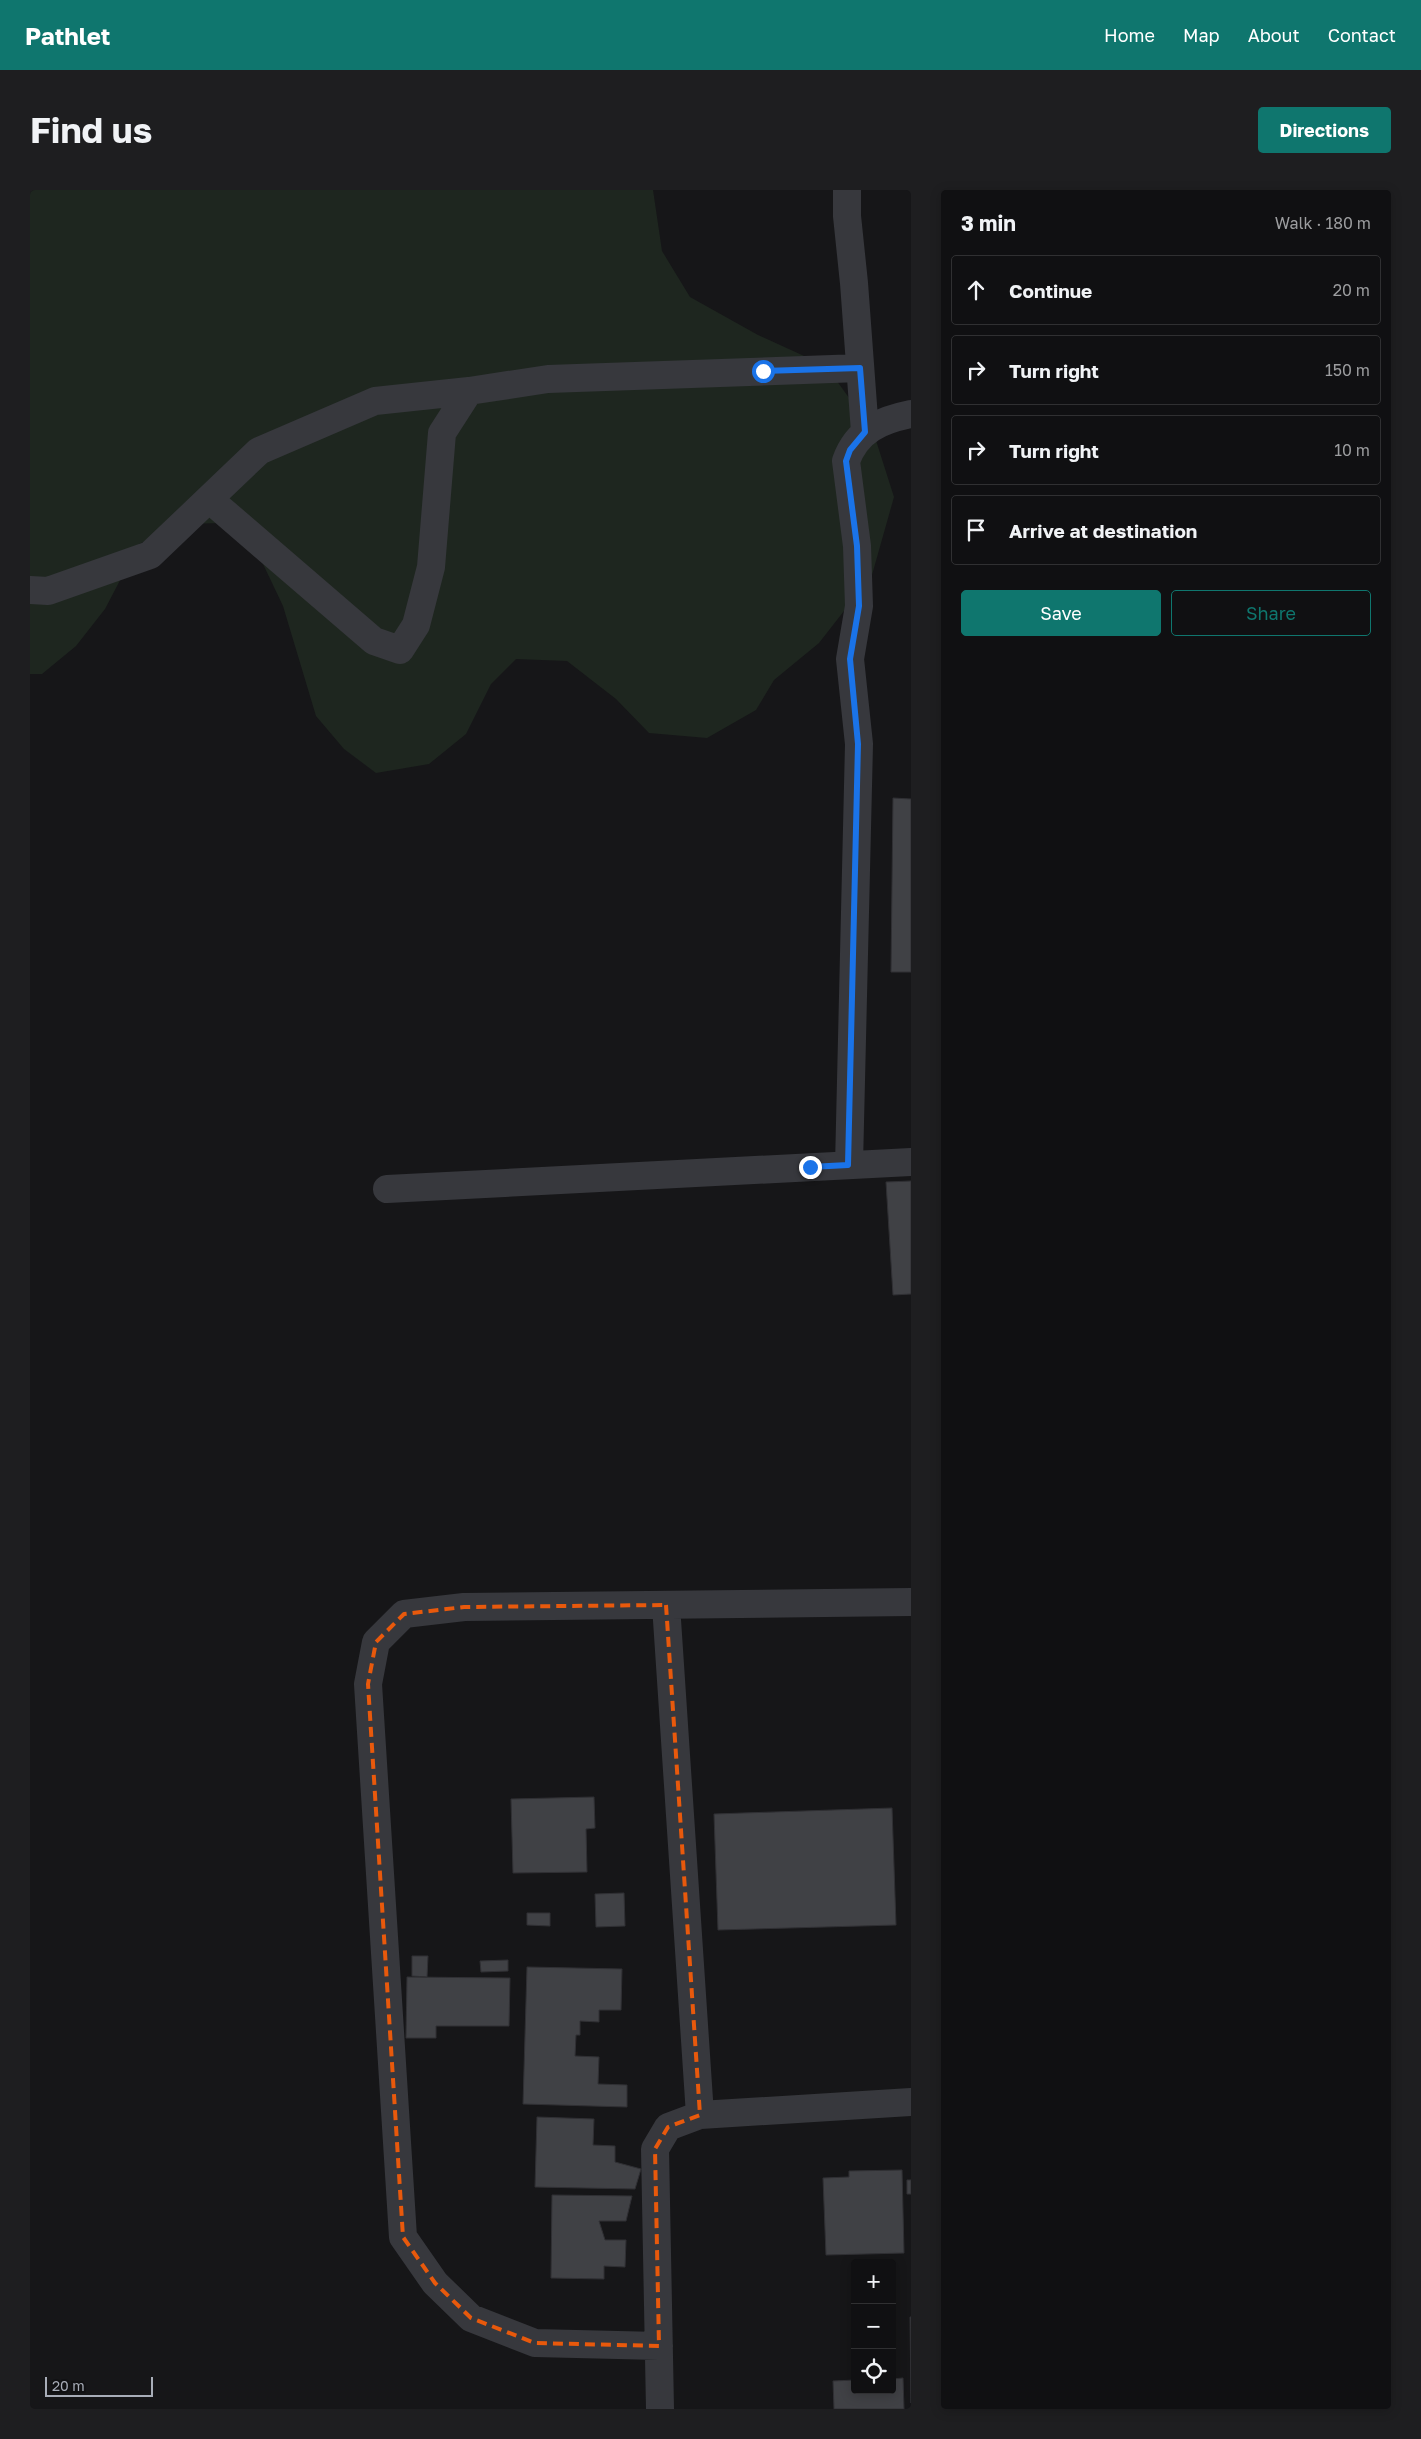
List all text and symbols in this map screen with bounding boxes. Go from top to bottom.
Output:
text: Pathlet [25,21,110,50]
text: Home [1104,24,1155,46]
text: Map [1183,24,1220,46]
text: About [1248,24,1300,46]
text: Contact [1328,24,1396,46]
button: Directions [1258,107,1391,153]
text: Find us [30,109,152,151]
text: 3 min [961,210,1016,236]
text: Walk · 180 m [1275,213,1371,233]
icon: ahead [962,276,990,304]
text: Continue [1009,279,1092,302]
text: 20 m [1333,280,1370,300]
icon: right [962,356,990,384]
text: Turn right [1009,359,1099,382]
route start [752,360,775,383]
text: 150 m [1325,360,1370,380]
icon: right [962,436,990,464]
text: Turn right [1009,439,1099,462]
text: 10 m [1334,440,1370,460]
icon: arrive [962,516,990,544]
text: Arrive at destination [1009,519,1197,542]
button: Save [961,590,1161,636]
button: Share [1171,590,1371,636]
route end [799,1156,822,1179]
map controls [851,2259,896,2394]
button: + [851,2259,896,2304]
button: − [851,2304,896,2349]
button: locate [851,2349,896,2394]
scale bar [45,2374,152,2397]
text: 20 m [52,2377,85,2394]

